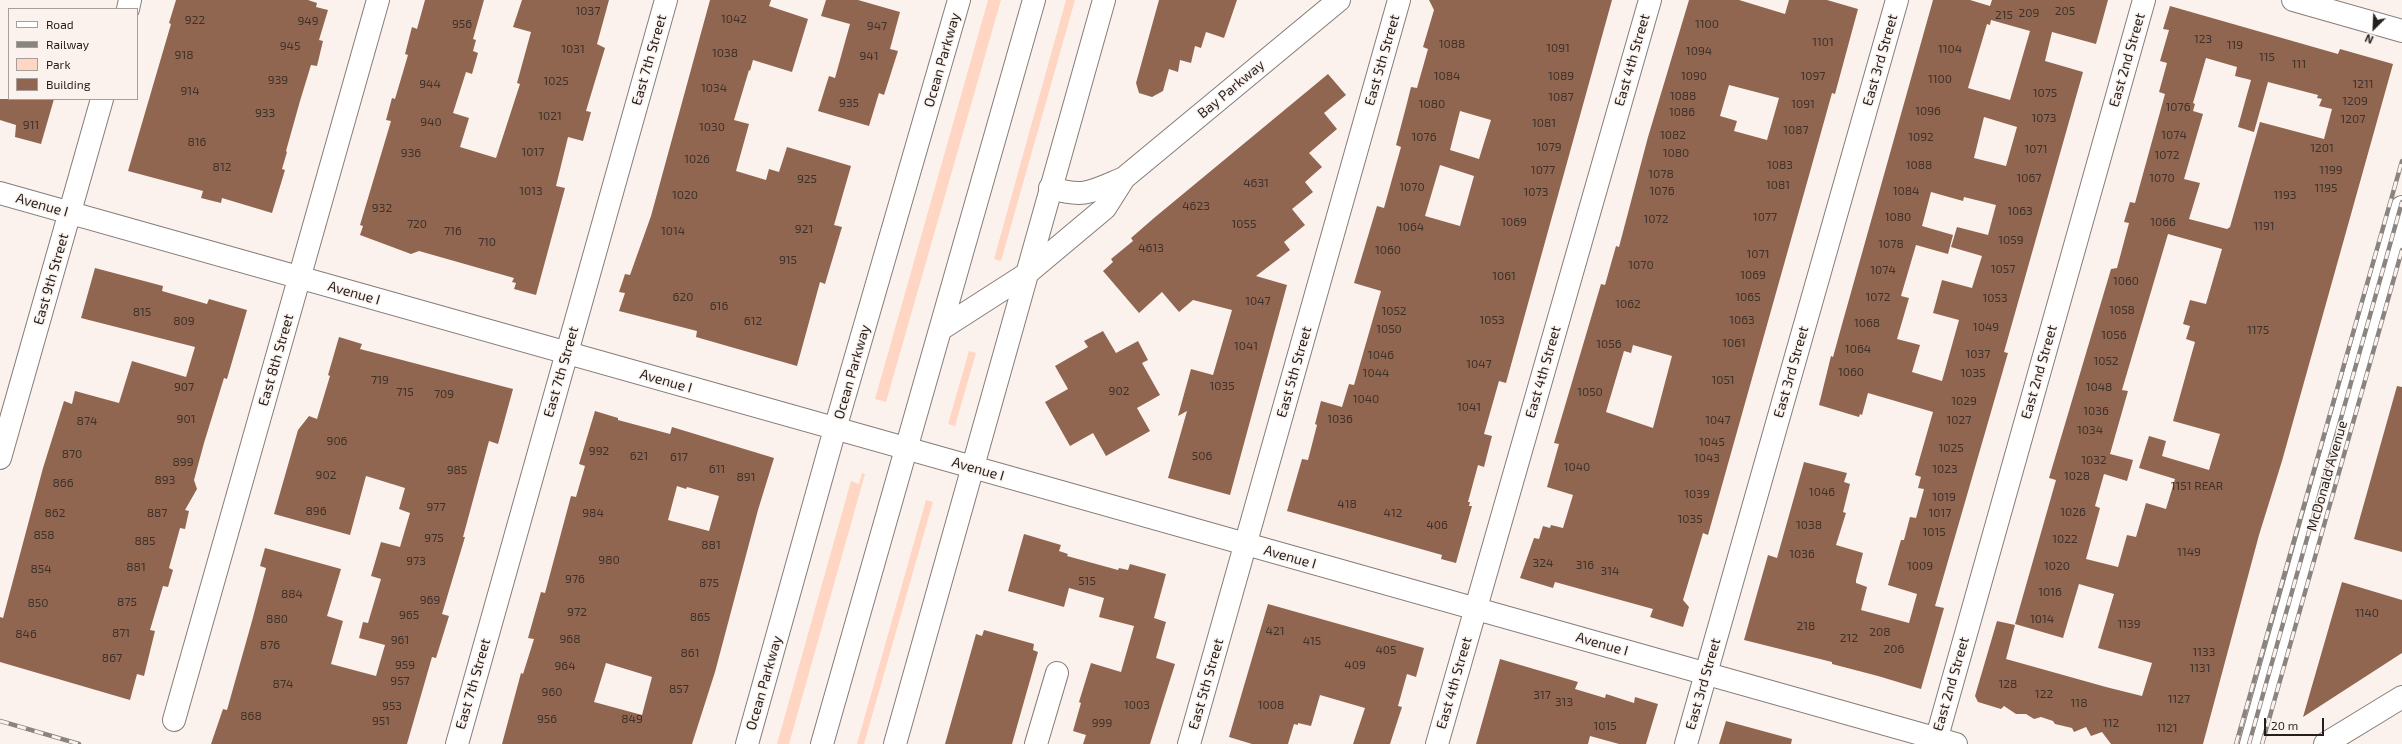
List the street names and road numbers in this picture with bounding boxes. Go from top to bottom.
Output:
street label: Ocean Parkway [920,11,964,109]
street label: East 2nd Street [2106,11,2148,109]
street label: East 5th Street [1361,12,1403,108]
street label: East 4th Street [1611,12,1653,108]
street label: East 3rd Street [1859,12,1901,108]
street label: East 7th Street [628,13,670,107]
street label: Bay Parkway [1194,56,1268,122]
street label: Avenue I [14,190,70,220]
street label: East 9th Street [30,231,72,327]
street label: Avenue I [326,278,382,308]
street label: East 8th Street [255,312,297,408]
street label: Ocean Parkway [830,323,874,421]
street label: East 2nd Street [2018,323,2060,421]
street label: East 5th Street [1273,324,1315,420]
street label: East 4th Street [1522,324,1564,420]
street label: East 3rd Street [1770,324,1812,420]
street label: East 7th Street [540,325,582,419]
street label: Avenue I [638,366,694,396]
street label: McDonald Avenue [2303,419,2351,533]
street label: Avenue I [950,454,1006,484]
street label: Avenue I [1262,542,1318,572]
street label: Avenue I [1574,629,1630,659]
street label: Ocean Parkway [742,634,786,732]
street label: East 4th Street [1433,635,1475,731]
street label: East 2nd Street [1930,635,1972,733]
street label: East 5th Street [1185,636,1227,732]
street label: East 3rd Street [1682,636,1724,732]
street label: East 7th Street [452,637,494,731]

